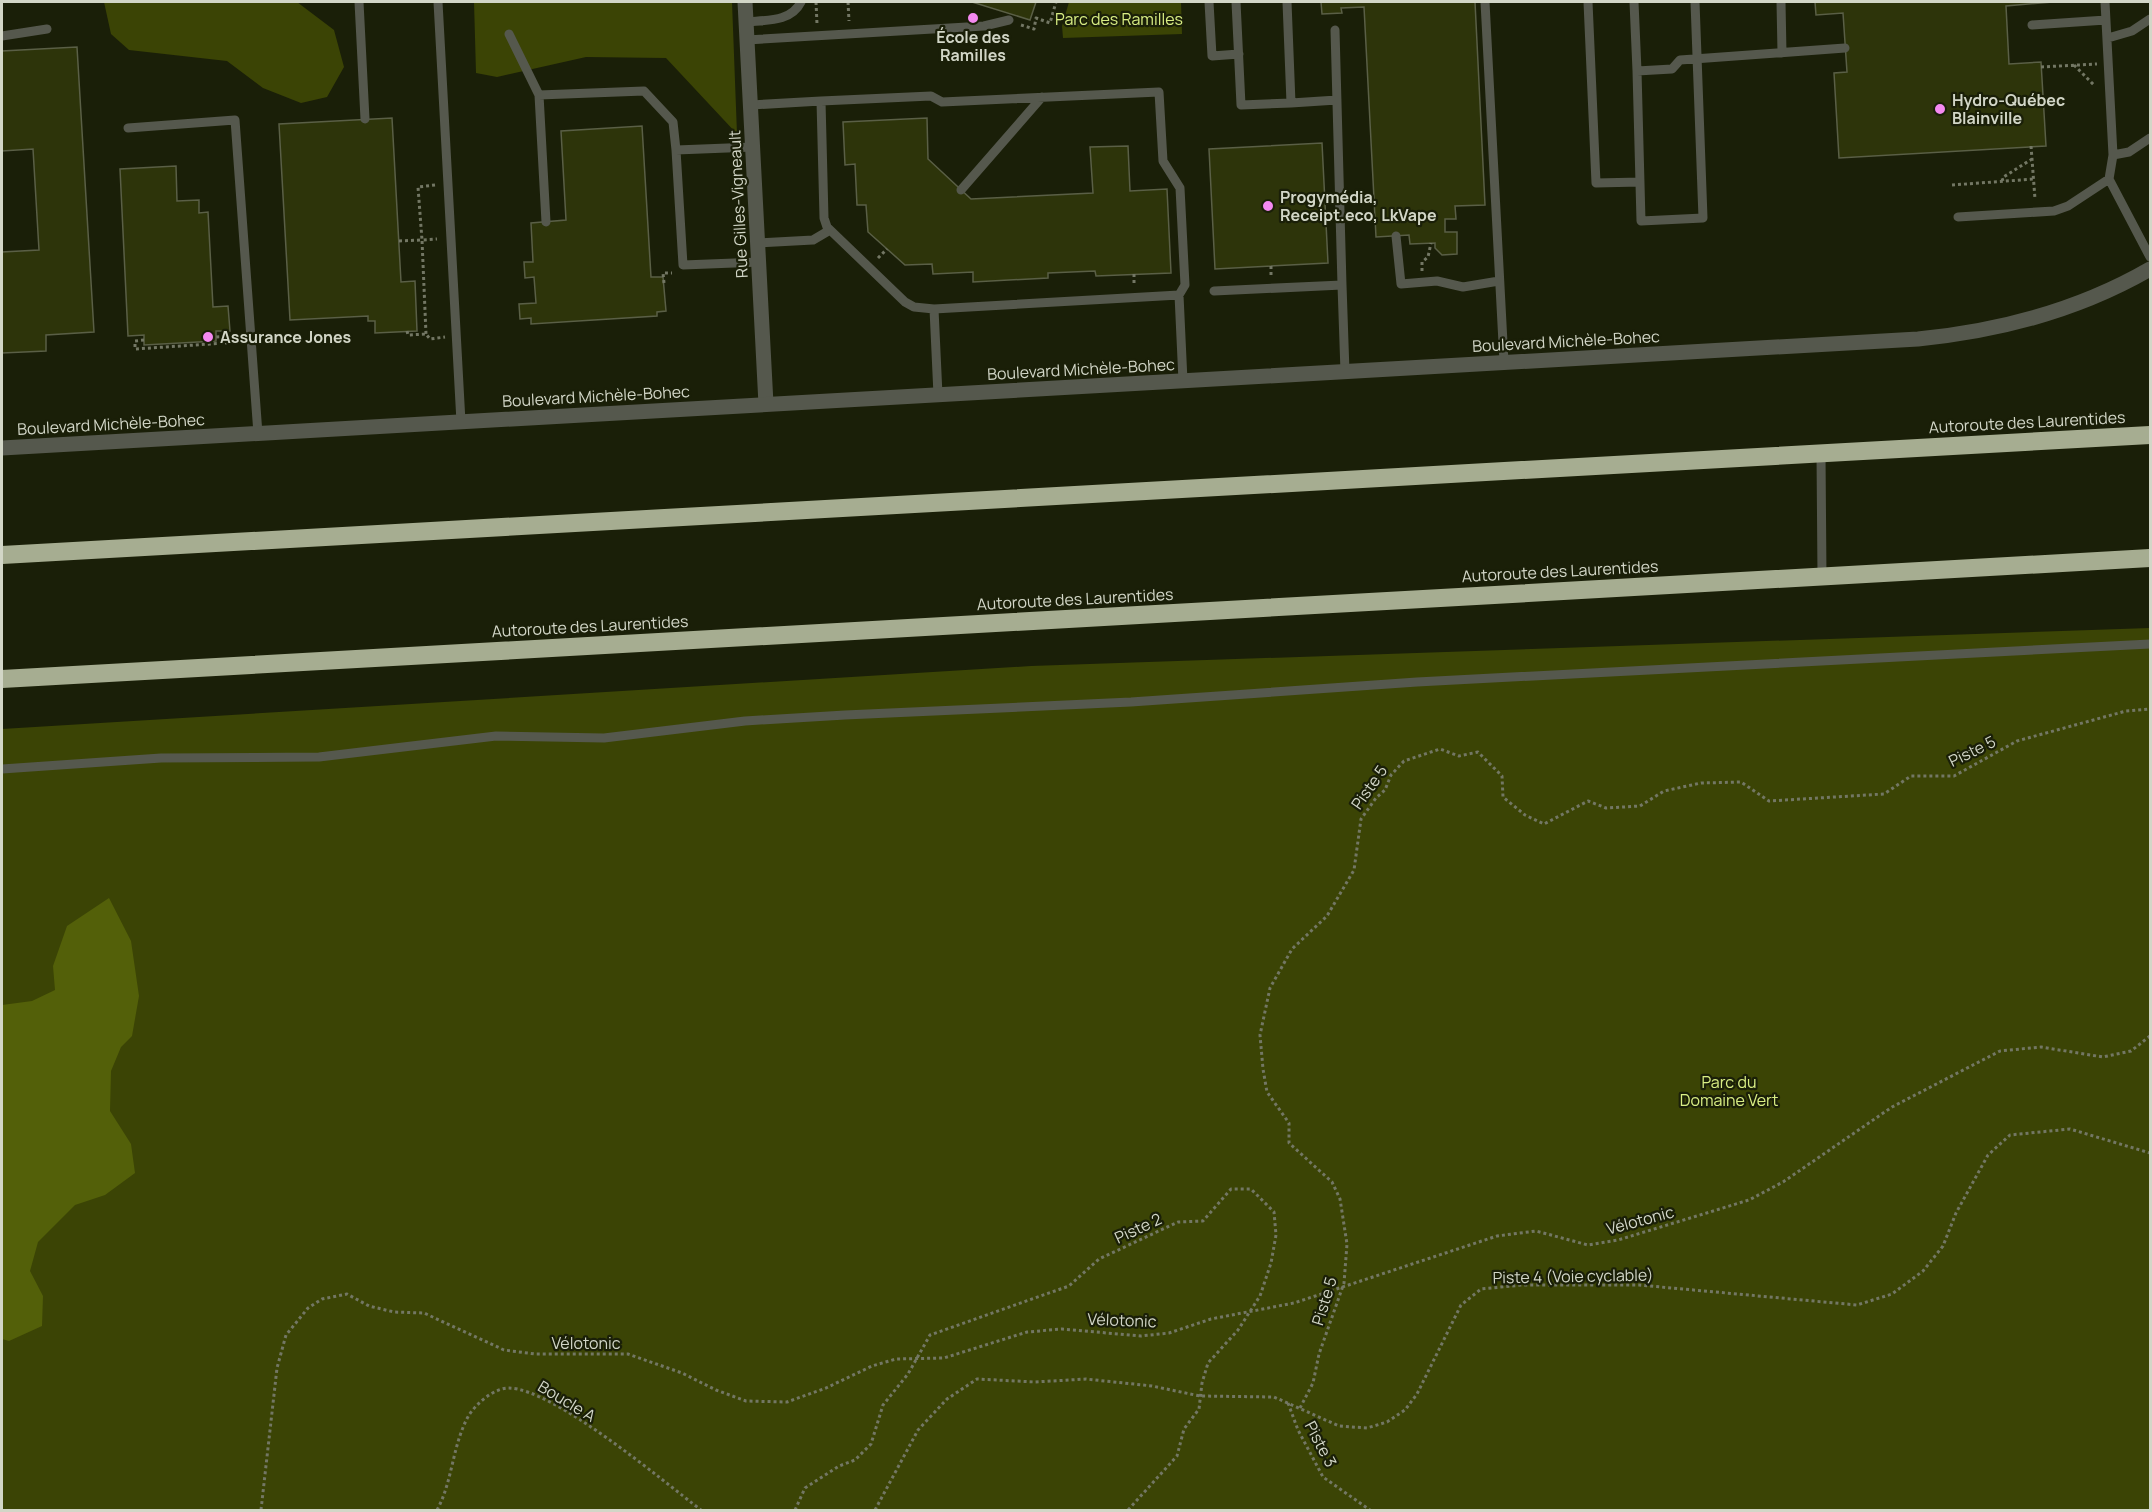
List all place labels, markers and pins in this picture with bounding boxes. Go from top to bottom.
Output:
marker: École des Ramilles [966,11,980,25]
place label: École des Ramilles [936,26,1010,66]
place label: Hydro-Québec Blainville [1952,89,2065,129]
marker: Hydro-Québec Blainville [1933,102,1947,116]
place label: Progymédia, Receipt.eco, LkVape [1280,186,1437,226]
marker: Progymédia, Receipt.eco, LkVape [1261,199,1275,213]
place label: Assurance Jones [220,326,352,348]
marker: Assurance Jones [201,330,215,344]

